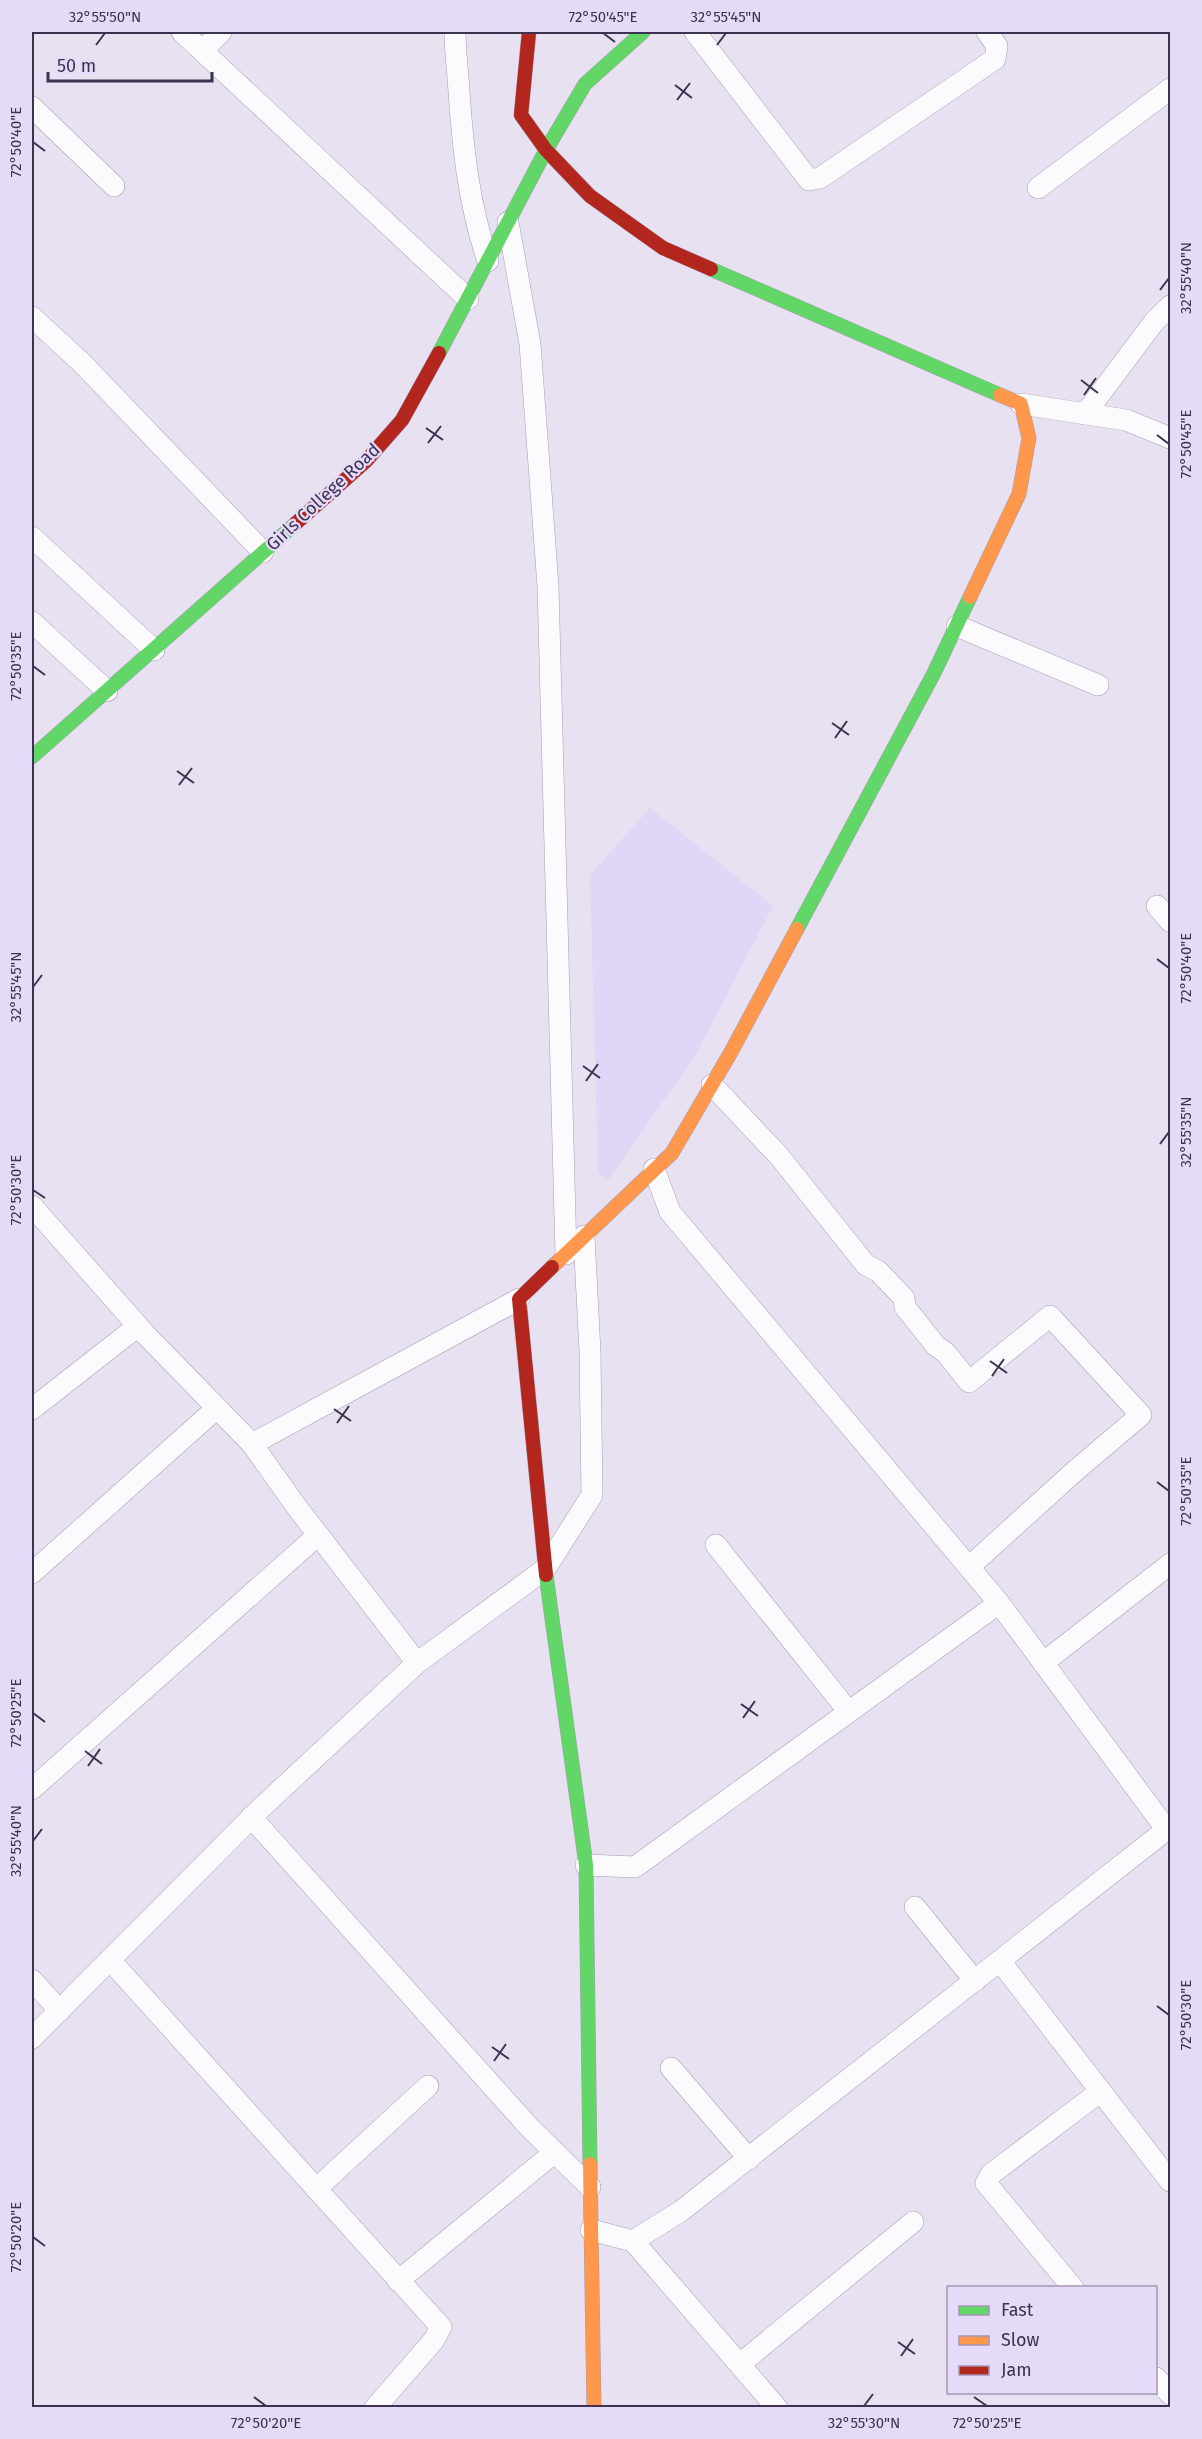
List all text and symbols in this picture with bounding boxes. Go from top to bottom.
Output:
text: 32°55'50"N [69,8,141,26]
text: 72°50'45"E [568,8,638,26]
text: 32°55'45"N [691,8,761,26]
scale bar [48,45,212,83]
text: 50 m [57,55,96,77]
text: 72°50'40"E [7,107,25,177]
text: 32°55'40"N [1177,242,1195,314]
text: 72°50'45"E [1177,409,1195,479]
street label: Girls College Road [262,439,384,555]
text: 72°50'35"E [7,631,25,701]
text: 72°50'40"E [1177,933,1195,1003]
text: 32°55'45"N [7,952,25,1022]
text: 32°55'35"N [1177,1096,1195,1168]
text: 72°50'30"E [7,1155,25,1225]
text: 72°50'35"E [1177,1456,1195,1526]
text: 72°50'25"E [7,1678,25,1748]
text: 32°55'40"N [7,1805,25,1877]
text: 72°50'30"E [1177,1980,1195,2050]
text: 72°50'20"E [7,2202,25,2272]
legend [947,2286,1157,2394]
text: Fast [1001,2299,1034,2321]
text: Slow [1001,2329,1040,2351]
text: Jam [1001,2359,1032,2381]
text: 72°50'20"E [231,2414,301,2432]
text: 32°55'30"N [828,2414,900,2432]
text: 72°50'25"E [952,2414,1022,2432]

